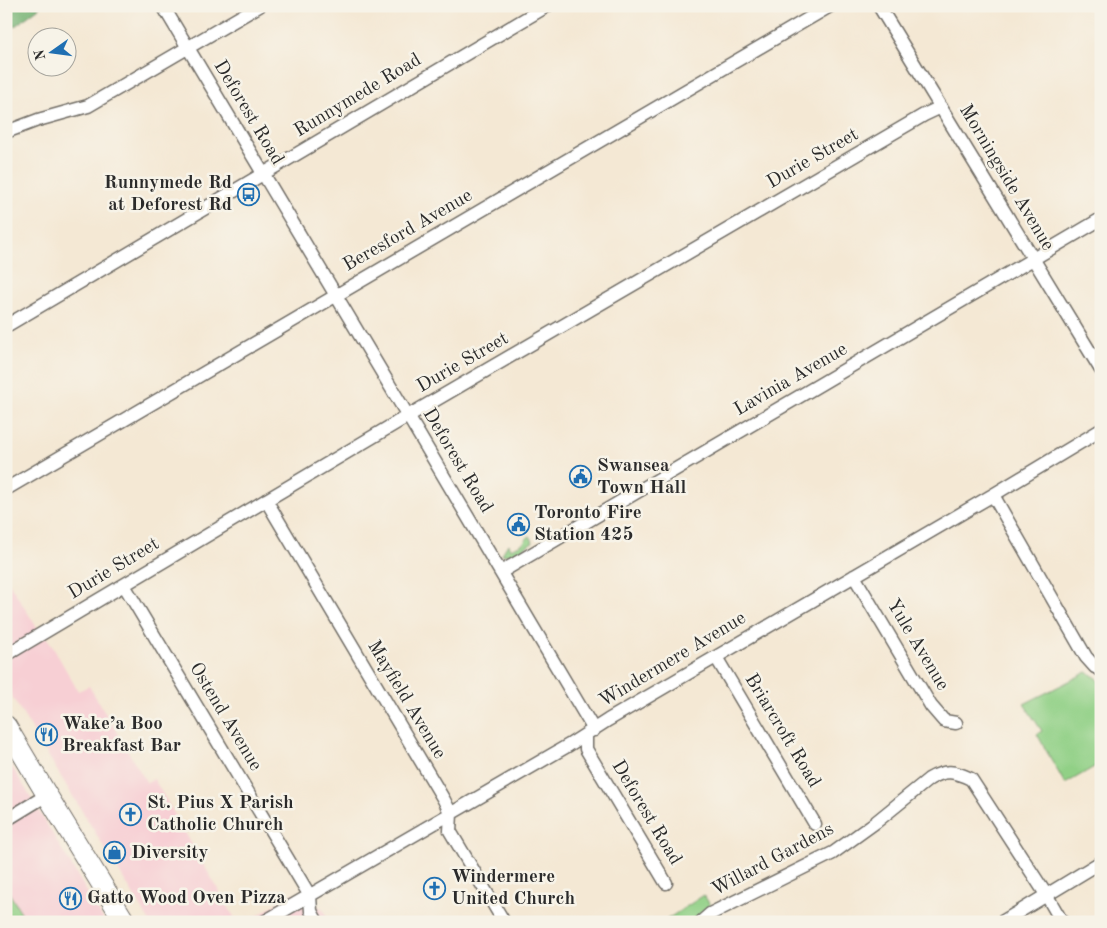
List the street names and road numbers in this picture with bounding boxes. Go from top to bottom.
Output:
street label: Runnymede Road [291,51,425,141]
street label: Deforest Road [209,57,287,169]
street label: Morningside Avenue [955,102,1057,254]
street label: Durie Street [764,125,862,193]
street label: Beresford Avenue [340,186,476,276]
street label: Durie Street [414,329,512,397]
street label: Lavinia Avenue [731,340,851,420]
street label: Deforest Road [418,405,496,517]
street label: Durie Street [65,535,163,603]
street label: Yule Avenue [882,596,952,694]
street label: Windermere Avenue [596,609,750,711]
street label: Mayfield Avenue [363,637,449,763]
street label: Ostend Avenue [185,659,265,775]
street label: Briarcroft Road [741,671,823,791]
street label: Deforest Road [607,757,685,869]
street label: Willard Gardens [709,820,837,900]

